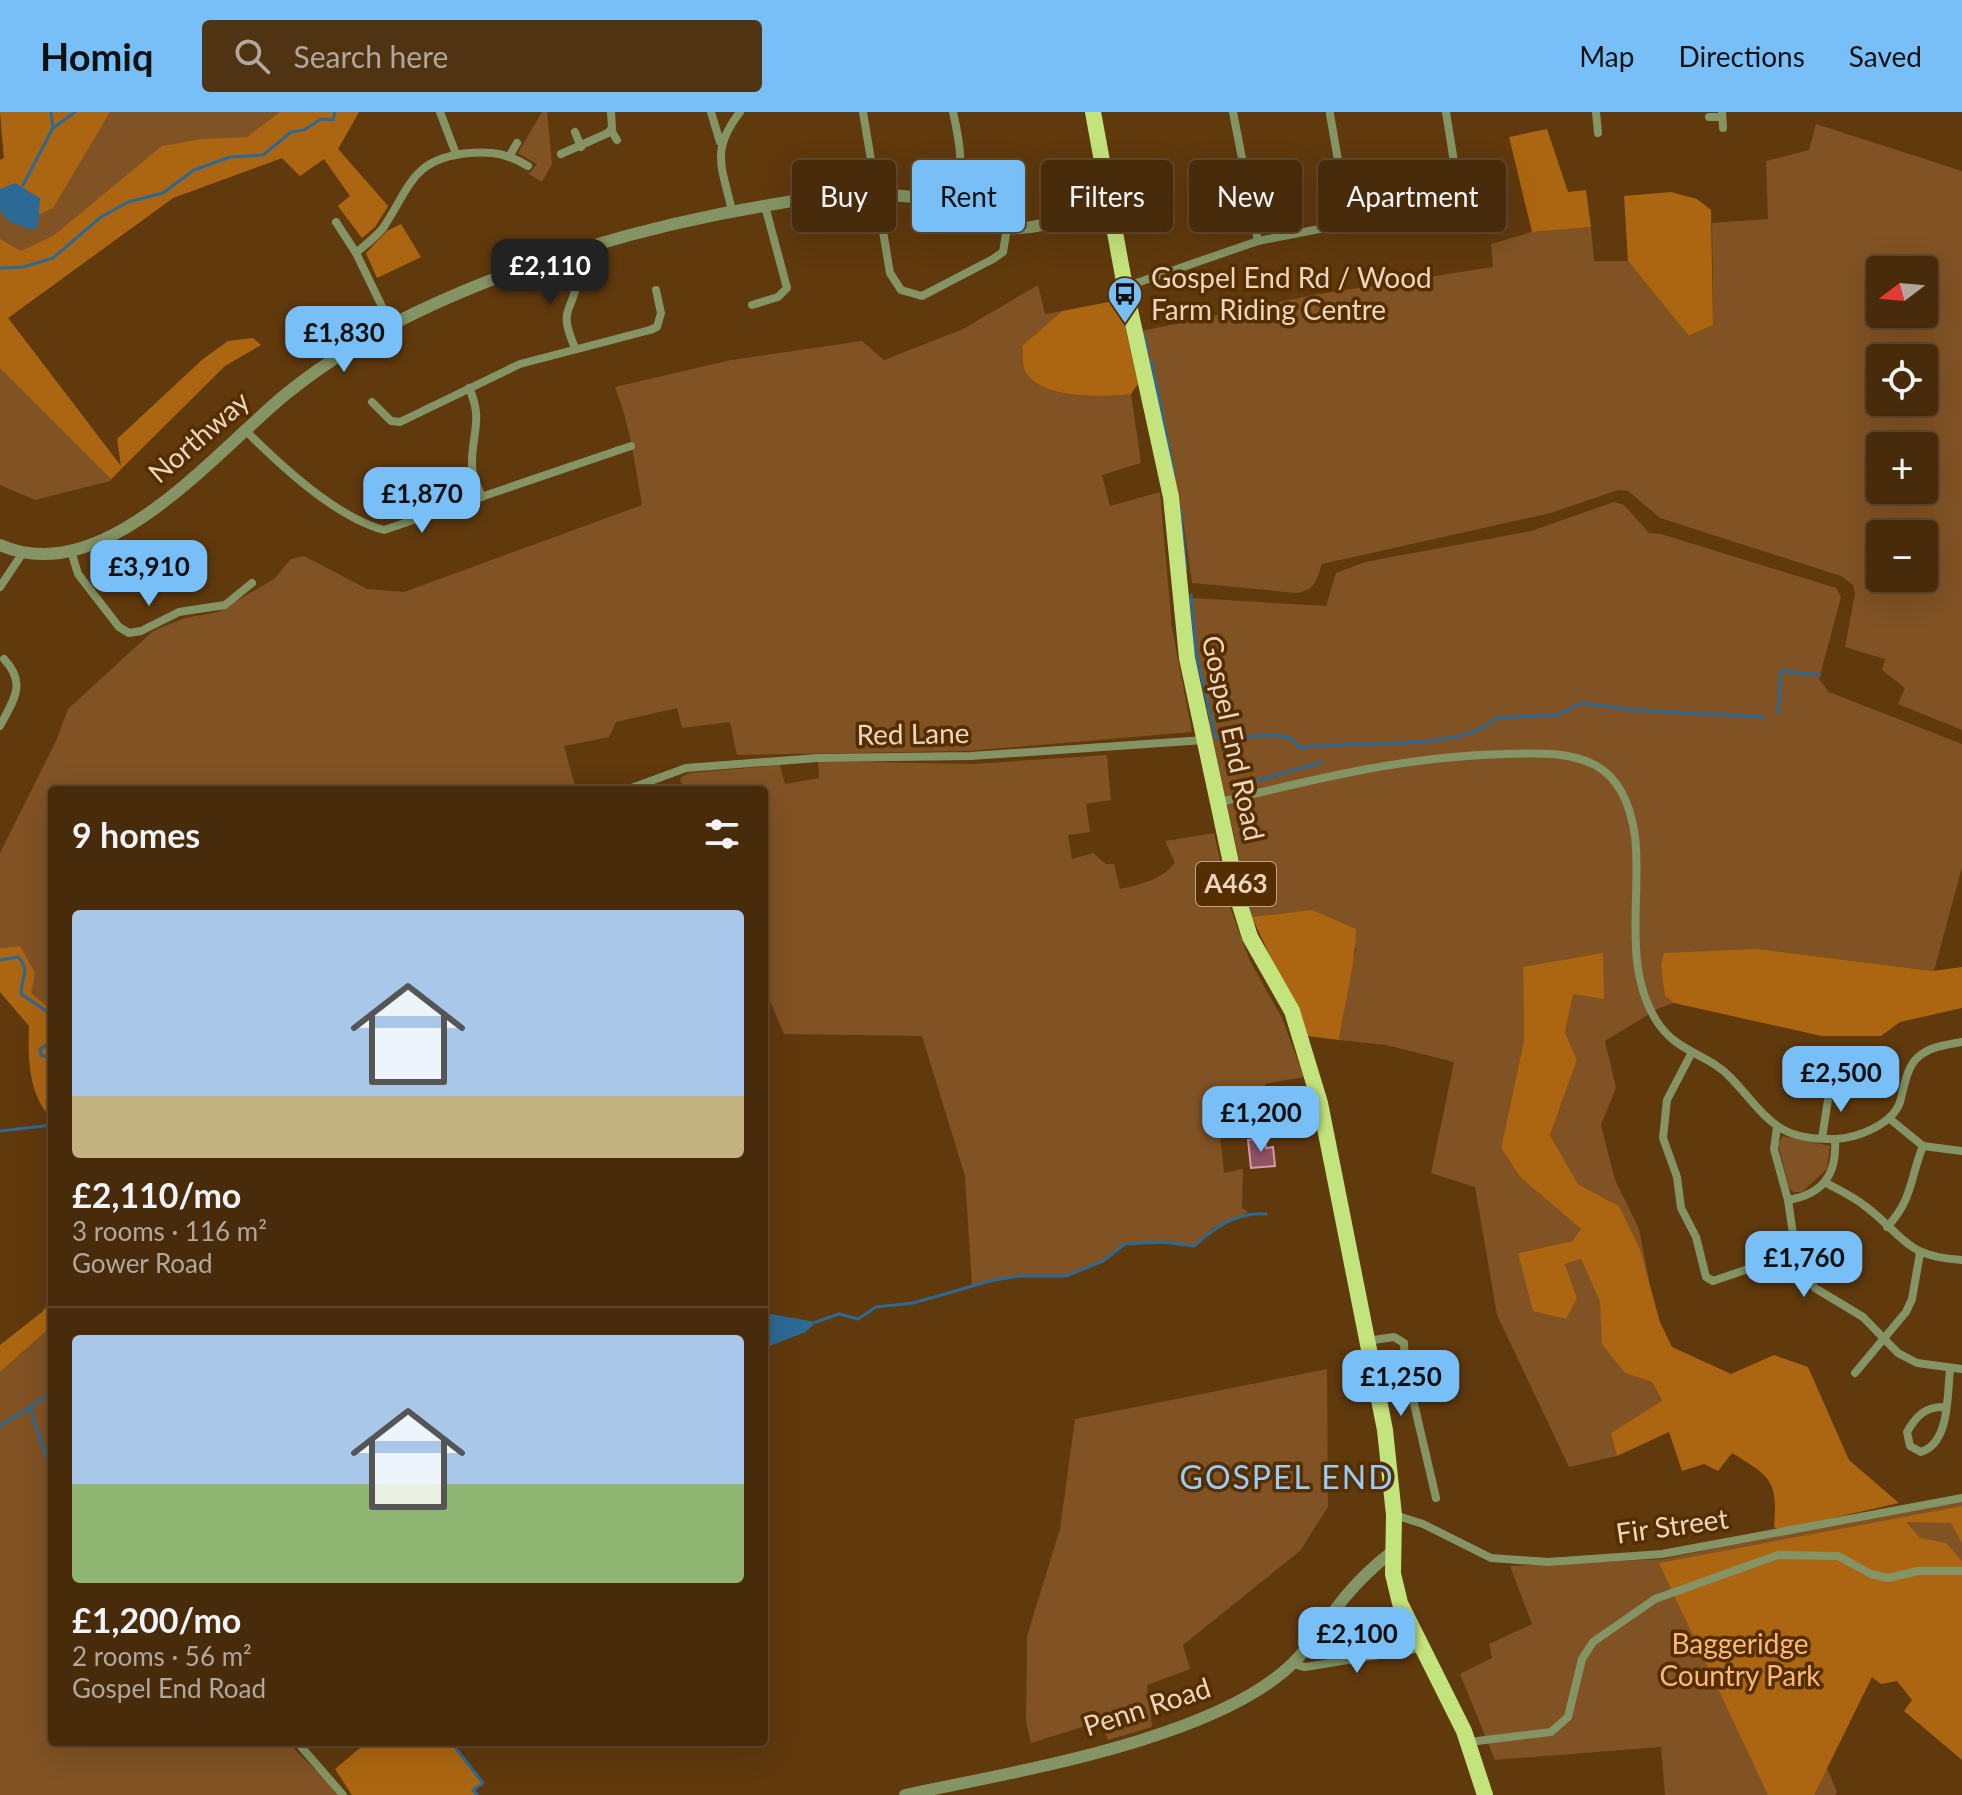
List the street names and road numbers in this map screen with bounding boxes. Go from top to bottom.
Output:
street label: Northway [141,383,256,489]
street label: Gospel End Road [1196,632,1272,843]
street label: Red Lane [856,715,970,751]
road number: A463 [1196,862,1276,906]
street label: Fir Street [1614,1500,1730,1550]
street label: Penn Road [1079,1670,1214,1743]

